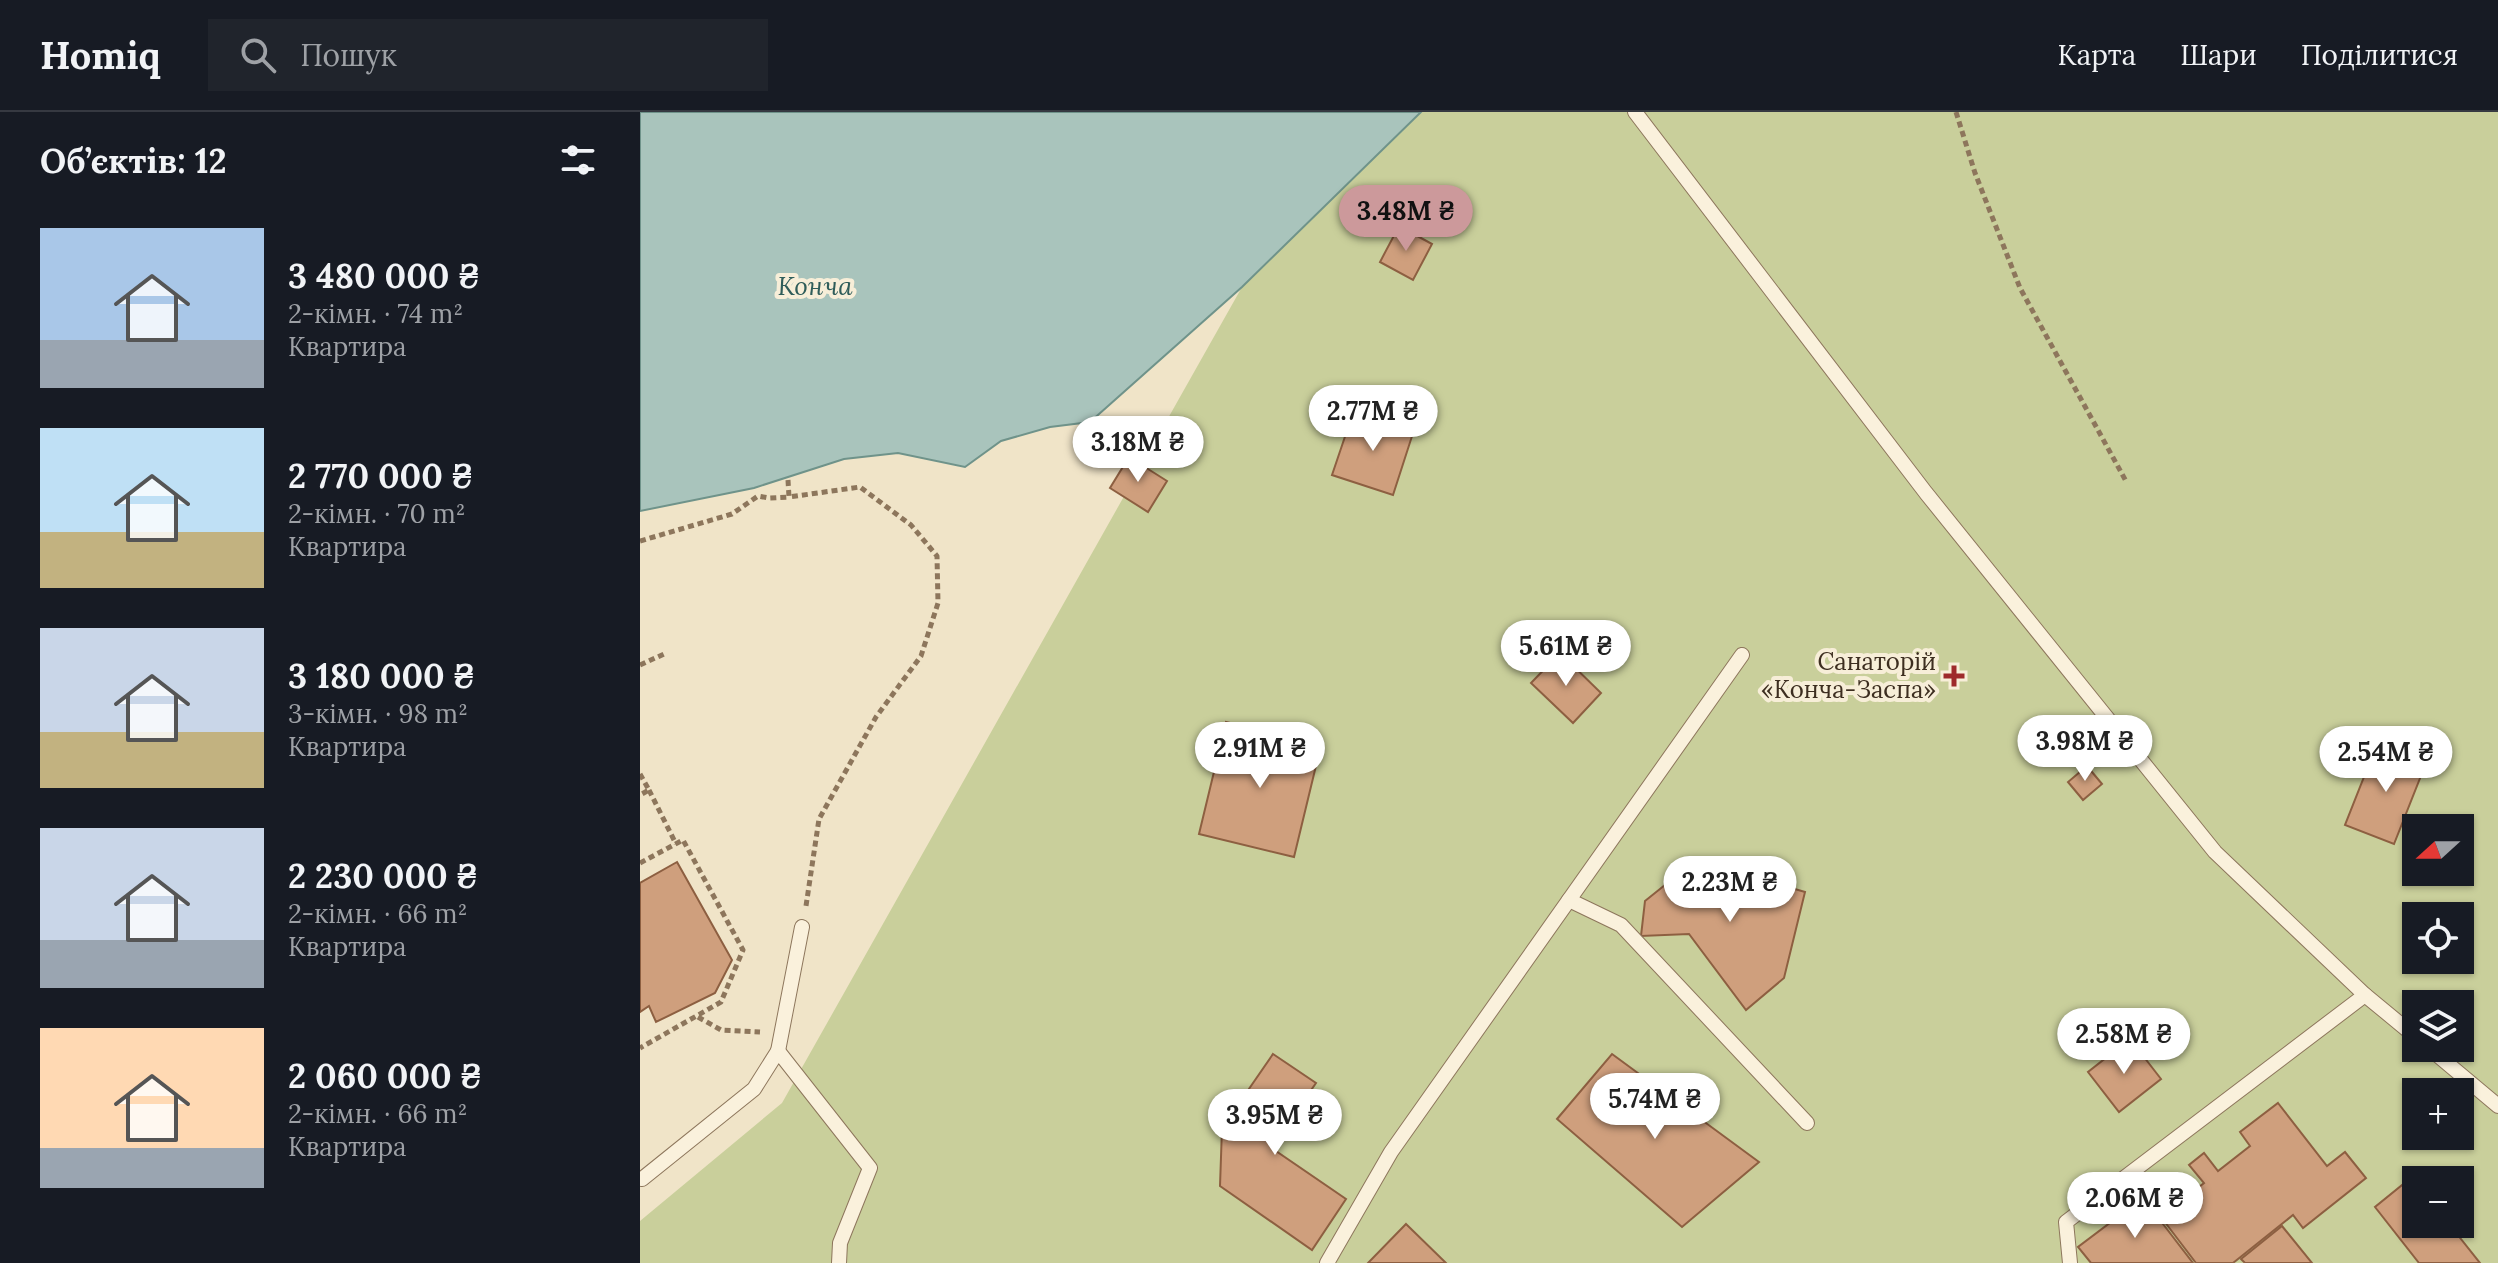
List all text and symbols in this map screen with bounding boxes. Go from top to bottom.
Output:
search box [208,19,768,91]
text: Homiq [40,31,160,79]
icon: search [236,33,280,77]
text: Пошук [300,36,397,74]
text: Карта [2058,37,2136,73]
text: Шари [2180,37,2257,73]
text: Поділитися [2301,37,2458,73]
icon: filters [556,138,600,182]
text: Об’єктів: 12 [40,139,227,182]
pin: 3.48M ₴ [1332,185,1480,253]
text: 3.48M ₴ [1357,194,1455,227]
text: 3 480 000 ₴ [288,254,480,297]
icon: home [104,260,200,356]
water label: Конча [777,269,853,302]
text: 2-кімн. · 74 m² [288,297,463,330]
text: Квартира [288,330,406,363]
pin: 2.77M ₴ [1299,385,1447,453]
text: 2.77M ₴ [1327,394,1419,427]
pin: 3.18M ₴ [1064,416,1212,484]
text: 3.18M ₴ [1091,425,1185,458]
text: 2 770 000 ₴ [288,454,473,497]
icon: home [104,460,200,556]
text: 2-кімн. · 70 m² [288,497,466,530]
text: Квартира [288,530,406,563]
pin: 5.61M ₴ [1492,620,1640,688]
text: 5.61M ₴ [1519,629,1613,662]
place label: Санаторій «Конча-Заспа» [1761,646,1936,705]
text: 3 180 000 ₴ [288,654,475,697]
icon: home [104,660,200,756]
marker: Санаторій «Конча-Заспа» [1943,665,1965,687]
text: 3-кімн. · 98 m² [288,697,468,730]
pin: 3.98M ₴ [2011,715,2159,783]
pin: 2.91M ₴ [1186,722,1334,790]
text: 3.98M ₴ [2035,724,2135,757]
pin: 2.54M ₴ [2312,726,2460,794]
text: Квартира [288,730,406,763]
text: 2.91M ₴ [1213,731,1307,764]
text: 2.54M ₴ [2337,735,2435,768]
north arrow [2402,814,2474,886]
map controls [2402,814,2474,1238]
text: 2 230 000 ₴ [288,854,478,897]
pin: 2.23M ₴ [1656,856,1804,924]
icon: home [104,860,200,956]
text: 2.23M ₴ [1682,865,1778,898]
text: 2-кімн. · 66 m² [288,897,468,930]
button: locate [2402,902,2474,974]
text: Квартира [288,930,406,963]
button: layers [2402,990,2474,1062]
pin: 2.58M ₴ [2050,1008,2198,1076]
text: 2.58M ₴ [2075,1017,2173,1050]
text: 2 060 000 ₴ [288,1054,482,1097]
icon: home [104,1060,200,1156]
pin: 5.74M ₴ [1581,1073,1729,1141]
button: + [2402,1078,2474,1150]
text: 5.74M ₴ [1608,1082,1702,1115]
pin: 3.95M ₴ [1201,1089,1349,1157]
text: 2-кімн. · 66 m² [288,1097,468,1130]
text: 3.95M ₴ [1226,1098,1324,1131]
text: Квартира [288,1130,406,1163]
button: − [2402,1166,2474,1238]
pin: 2.06M ₴ [2061,1172,2209,1240]
text: 2.06M ₴ [2085,1181,2185,1214]

